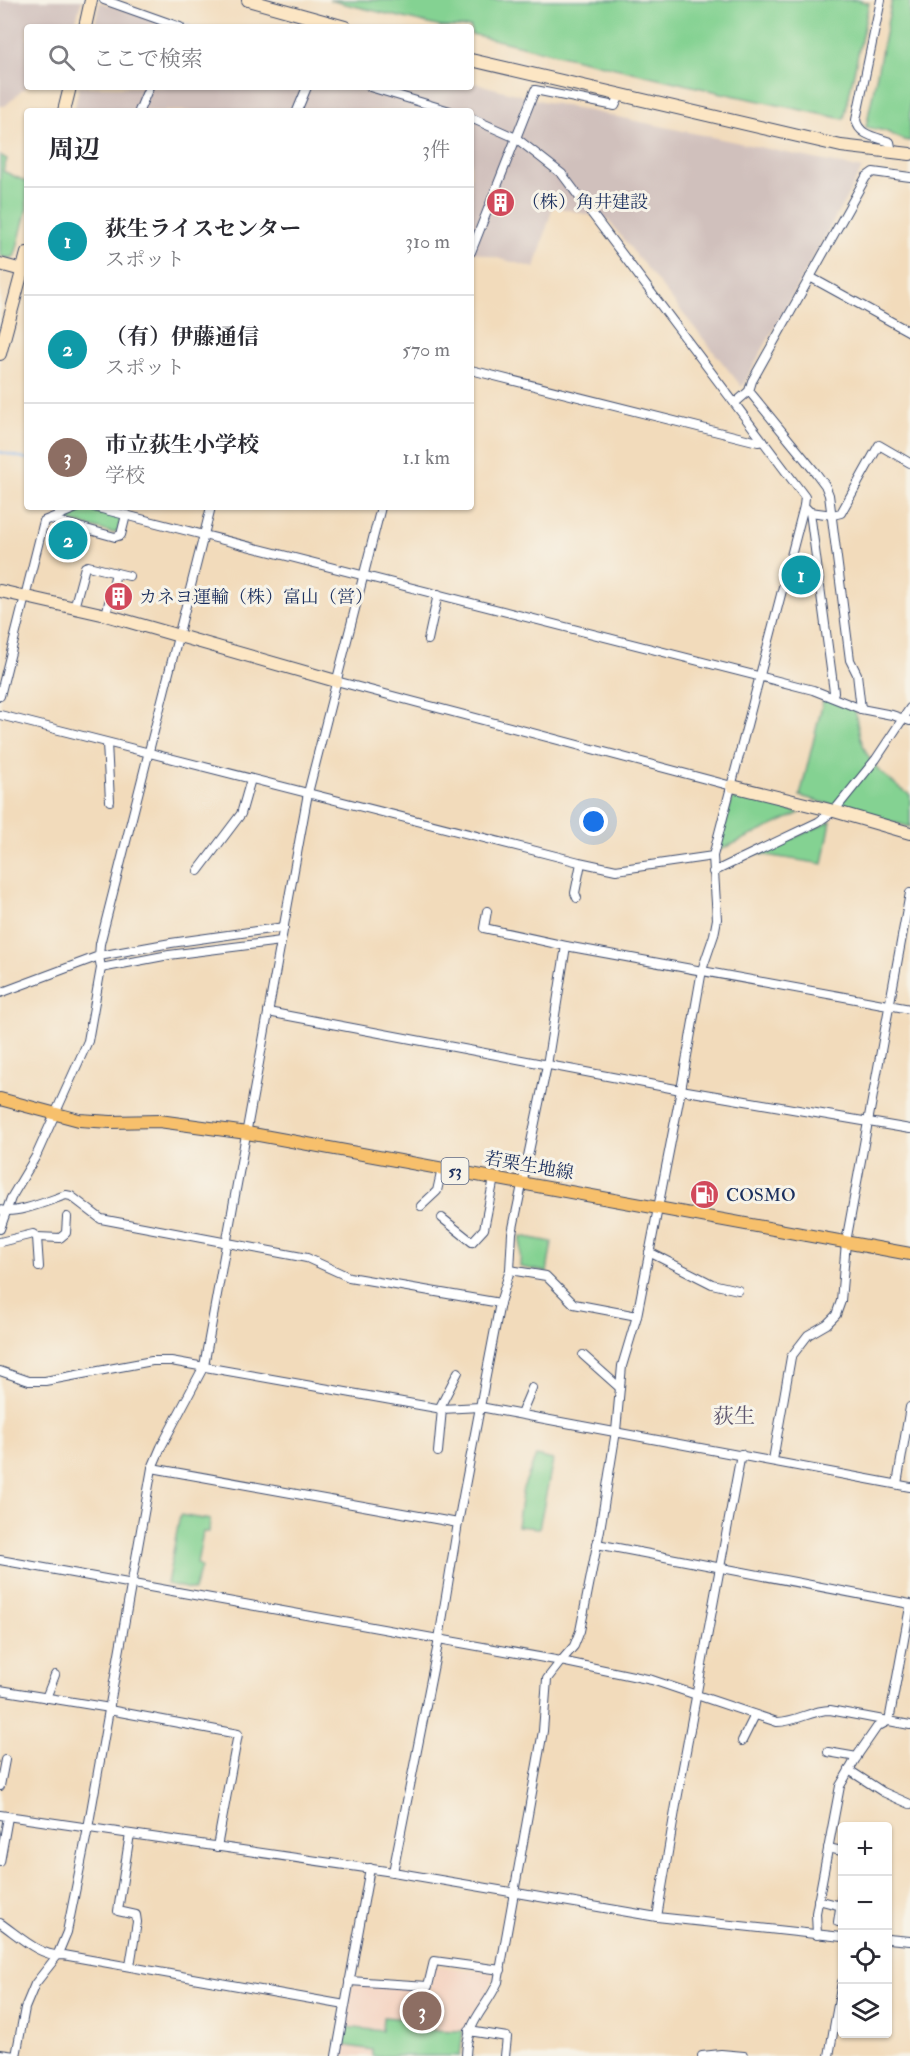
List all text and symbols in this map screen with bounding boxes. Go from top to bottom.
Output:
search box [24,24,474,90]
icon: search [45,41,78,74]
text: ここで検索 [93,45,203,73]
text: 周辺 [48,134,100,166]
text: 3件 [422,137,450,162]
building icon: （株）角井建設 [485,186,517,218]
place label: （株）角井建設 [522,191,648,214]
text: 荻生ライスセンター [105,215,301,243]
text: 1 [64,229,71,254]
text: 310 m [405,229,450,254]
text: スポット [105,247,185,272]
text: （有）伊藤通信 [105,323,259,351]
text: 2 [62,337,73,362]
text: 570 m [402,337,450,362]
text: スポット [105,355,185,380]
text: 市立荻生小学校 [105,431,259,459]
text: 3 [64,445,71,470]
text: 1.1 km [403,445,450,470]
text: 学校 [105,463,145,488]
pin: 2 [48,518,88,562]
pin: 1 [782,552,820,598]
building icon: カネヨ運輸（株）富山（営） [102,581,134,613]
place label: カネヨ運輸（株）富山（営） [139,586,373,609]
your location [579,807,608,836]
street label: 若栗生地線 [483,1147,575,1185]
road number: 53 [442,1158,468,1184]
fuel station icon: COSMO [689,1179,721,1211]
place label: COSMO [726,1184,796,1207]
district label: 荻生 [713,1403,755,1430]
map controls [838,1822,892,2038]
button: + [838,1822,892,1876]
button: − [838,1876,892,1930]
button: locate [838,1930,892,1984]
button: layers [838,1984,892,2038]
pin: 3 [402,1988,442,2034]

